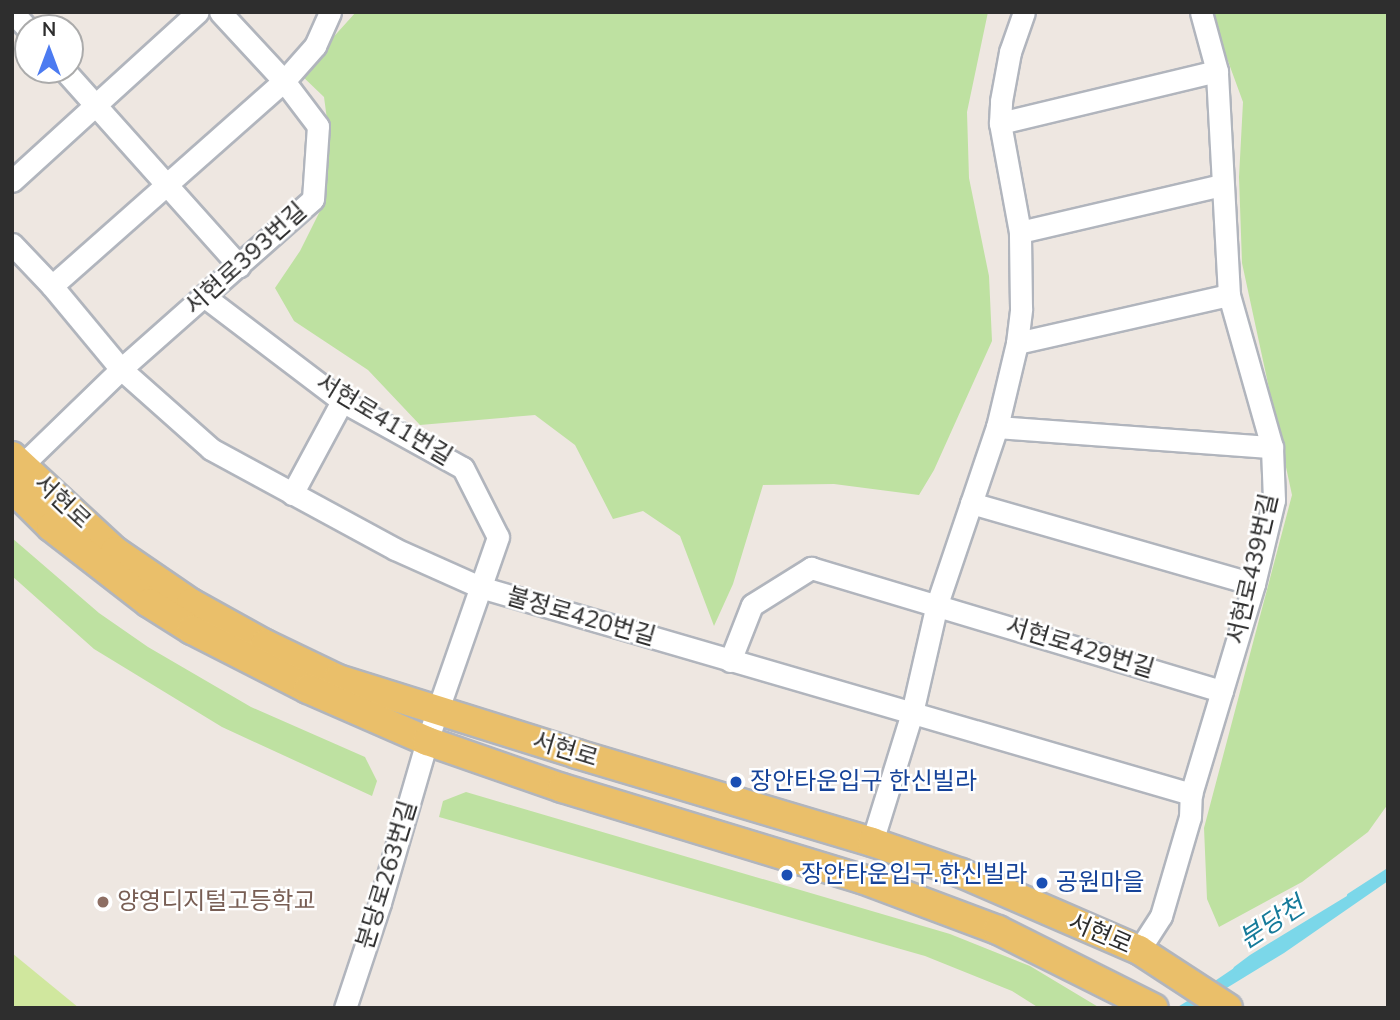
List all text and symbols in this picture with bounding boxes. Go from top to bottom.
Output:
north arrow [14,14,84,84]
text: N [42,17,56,43]
street label: 서현로393번길 [179,197,313,321]
street label: 서현로411번길 [311,368,457,472]
street label: 서현로 [28,469,96,535]
street label: 서현로439번길 [1222,491,1284,647]
street label: 불정로420번길 [503,582,659,652]
street label: 서현로429번길 [1002,612,1158,684]
street label: 서현로 [529,727,601,773]
place label: 장안타운입구 한신빌라 [750,768,977,796]
marker: 장안타운입구 한신빌라 [728,774,744,790]
street label: 분당로263번길 [351,797,423,953]
place label: 장안타운입구.한신빌라 [801,861,1027,889]
marker: 장안타운입구.한신빌라 [779,867,795,883]
place label: 공원마을 [1056,869,1144,897]
marker: 공원마을 [1034,875,1050,891]
place label: 양영디지털고등학교 [117,888,316,916]
water label: 분당천 [1233,890,1311,956]
marker: 양영디지털고등학교 [95,894,111,910]
street label: 서현로 [1064,908,1136,960]

